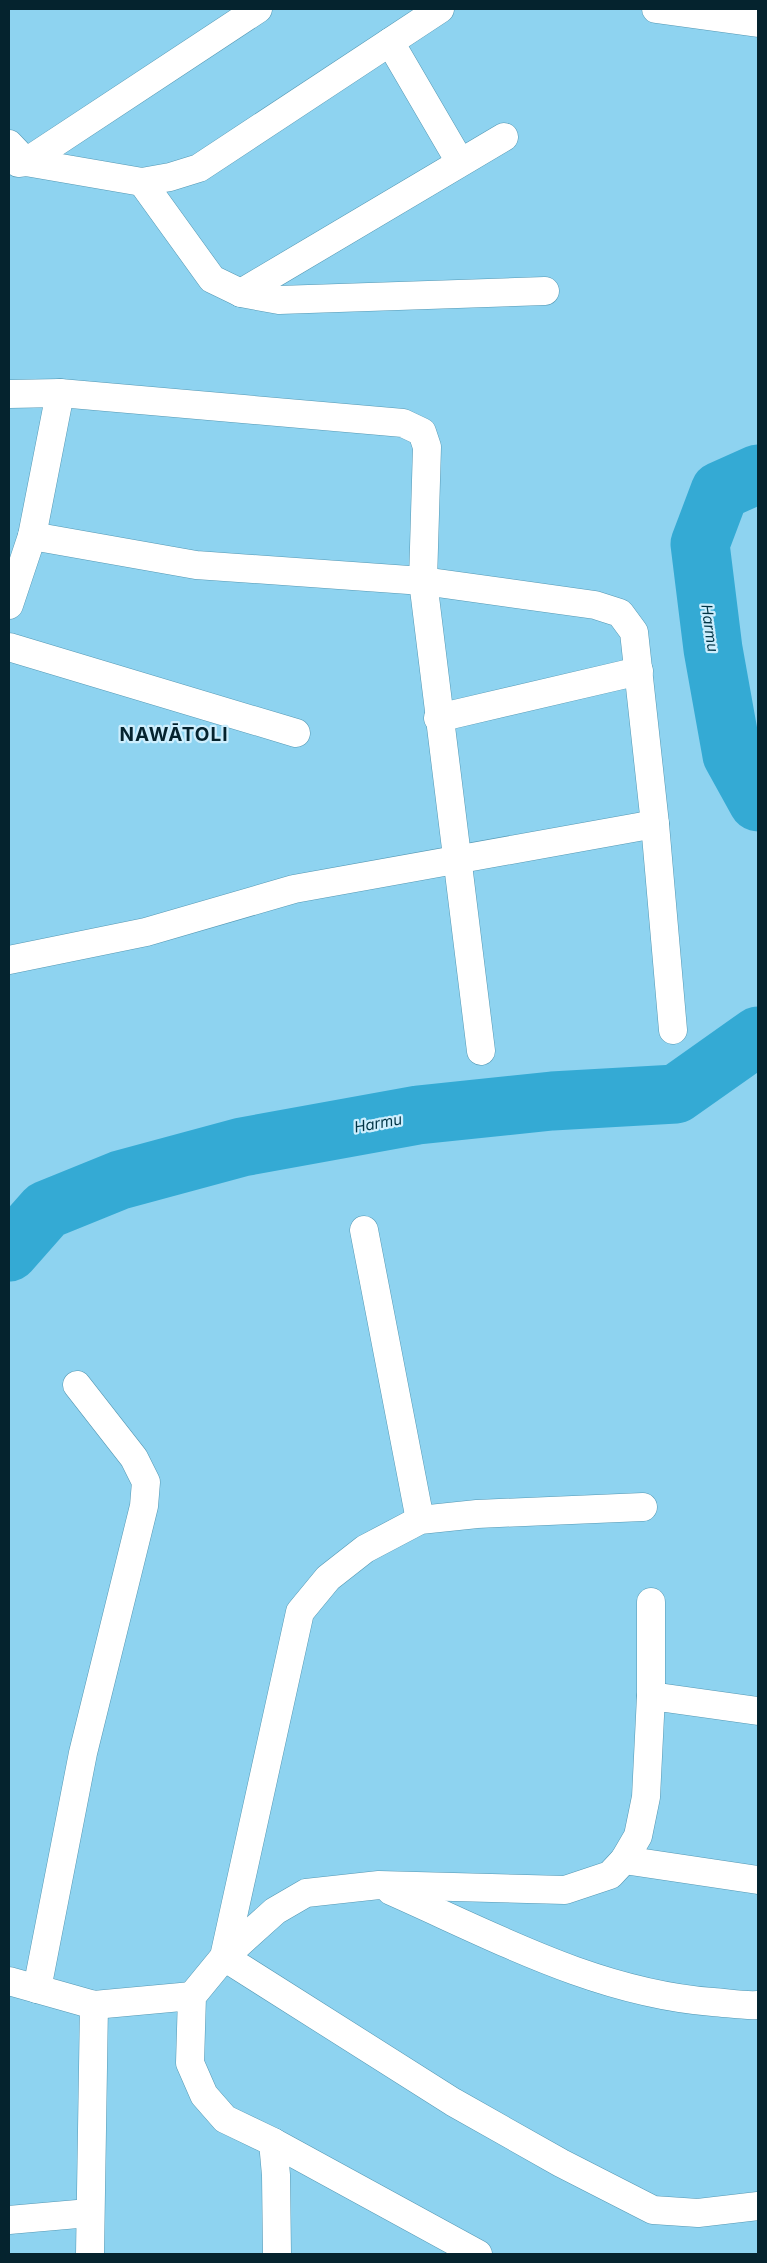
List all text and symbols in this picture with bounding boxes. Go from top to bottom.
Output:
water label: Harmu [697,603,723,653]
district label: NAWĀTOLI [120,723,228,746]
water label: Harmu [353,1109,404,1137]

